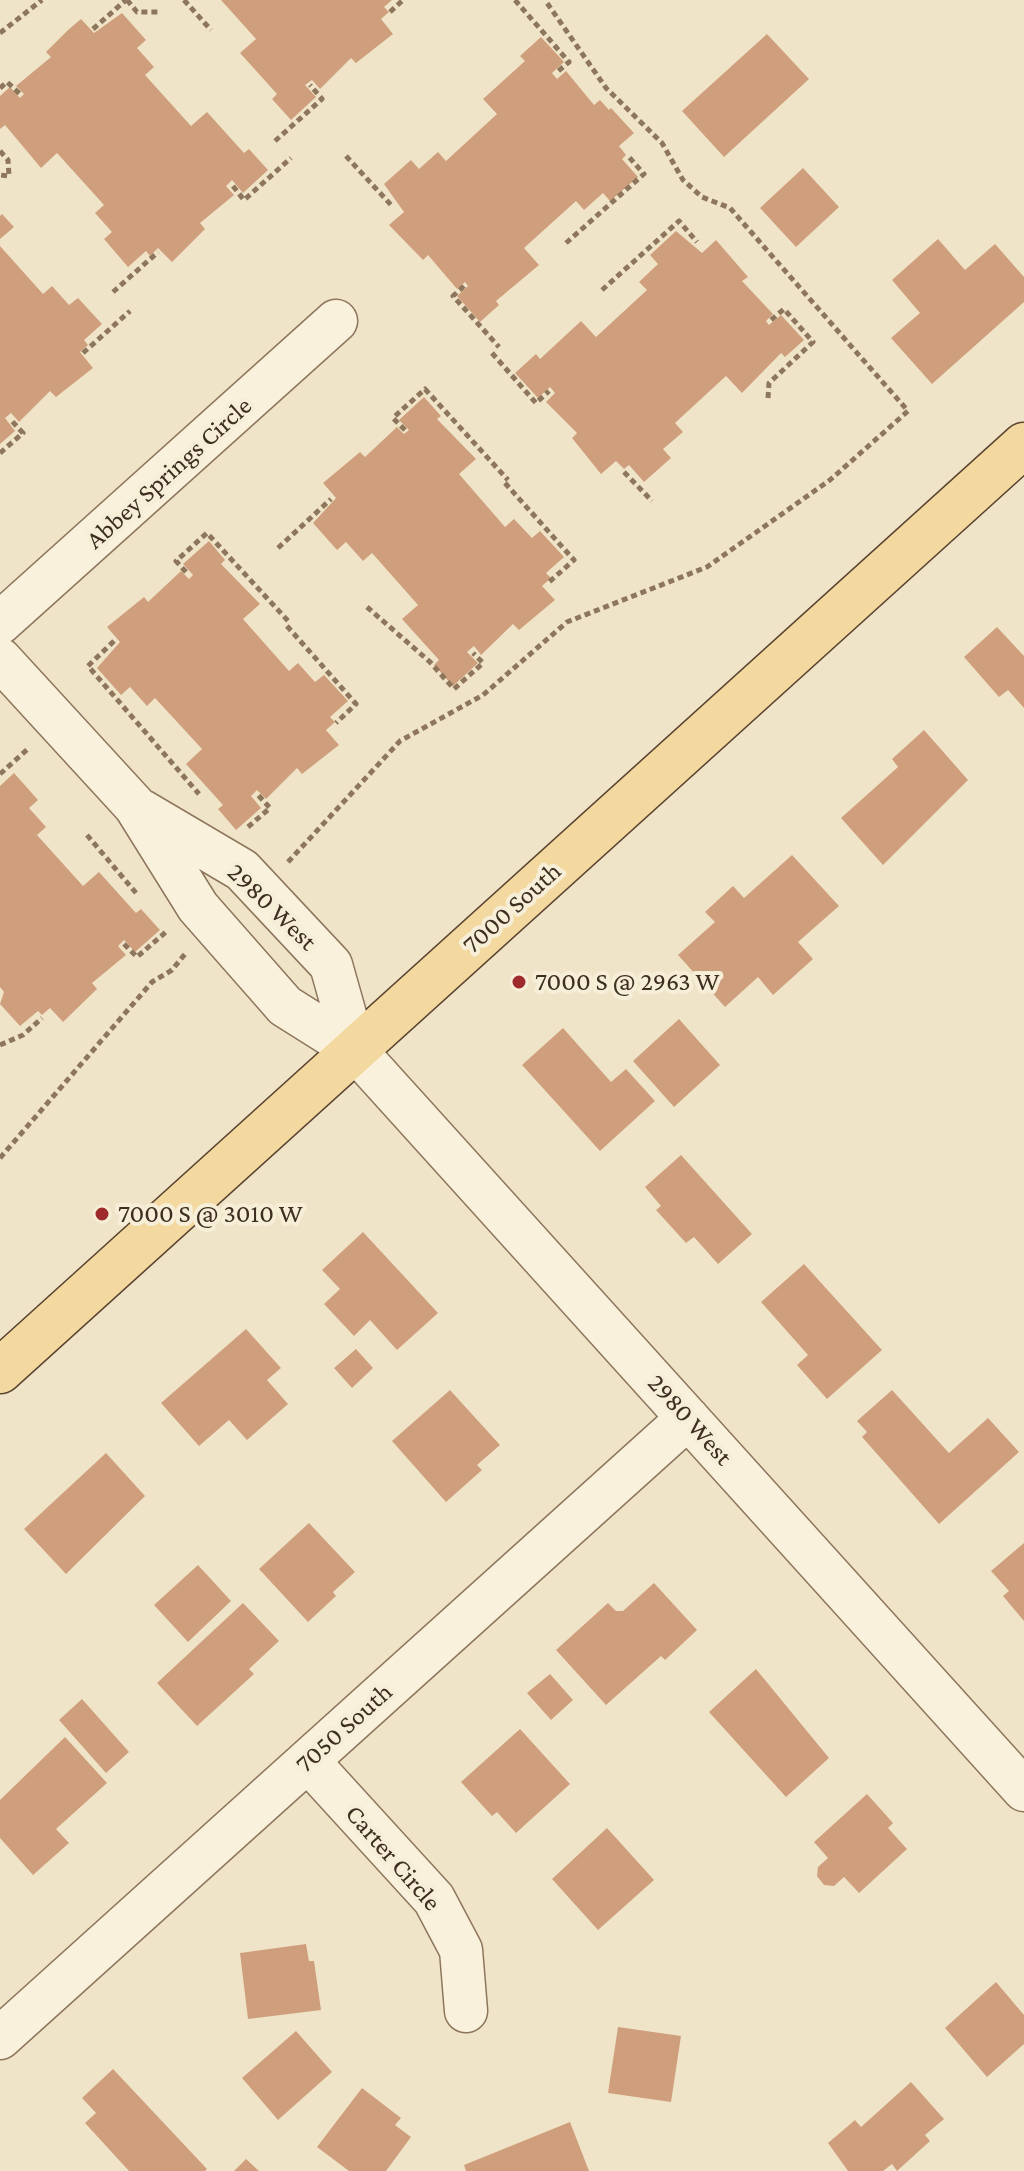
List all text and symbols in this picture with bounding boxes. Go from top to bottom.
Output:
street label: Abbey Springs Circle [80,390,258,556]
street label: 7000 South [456,856,568,960]
street label: 2980 West [221,857,323,957]
place label: 7000 S @ 2963 W [535,966,719,998]
marker: 7000 S @ 2963 W [510,973,528,991]
place label: 7000 S @ 3010 W [118,1198,303,1230]
marker: 7000 S @ 3010 W [93,1205,111,1223]
street label: 2980 West [641,1368,739,1472]
street label: 7050 South [289,1676,399,1780]
street label: Carter Circle [339,1799,447,1917]

